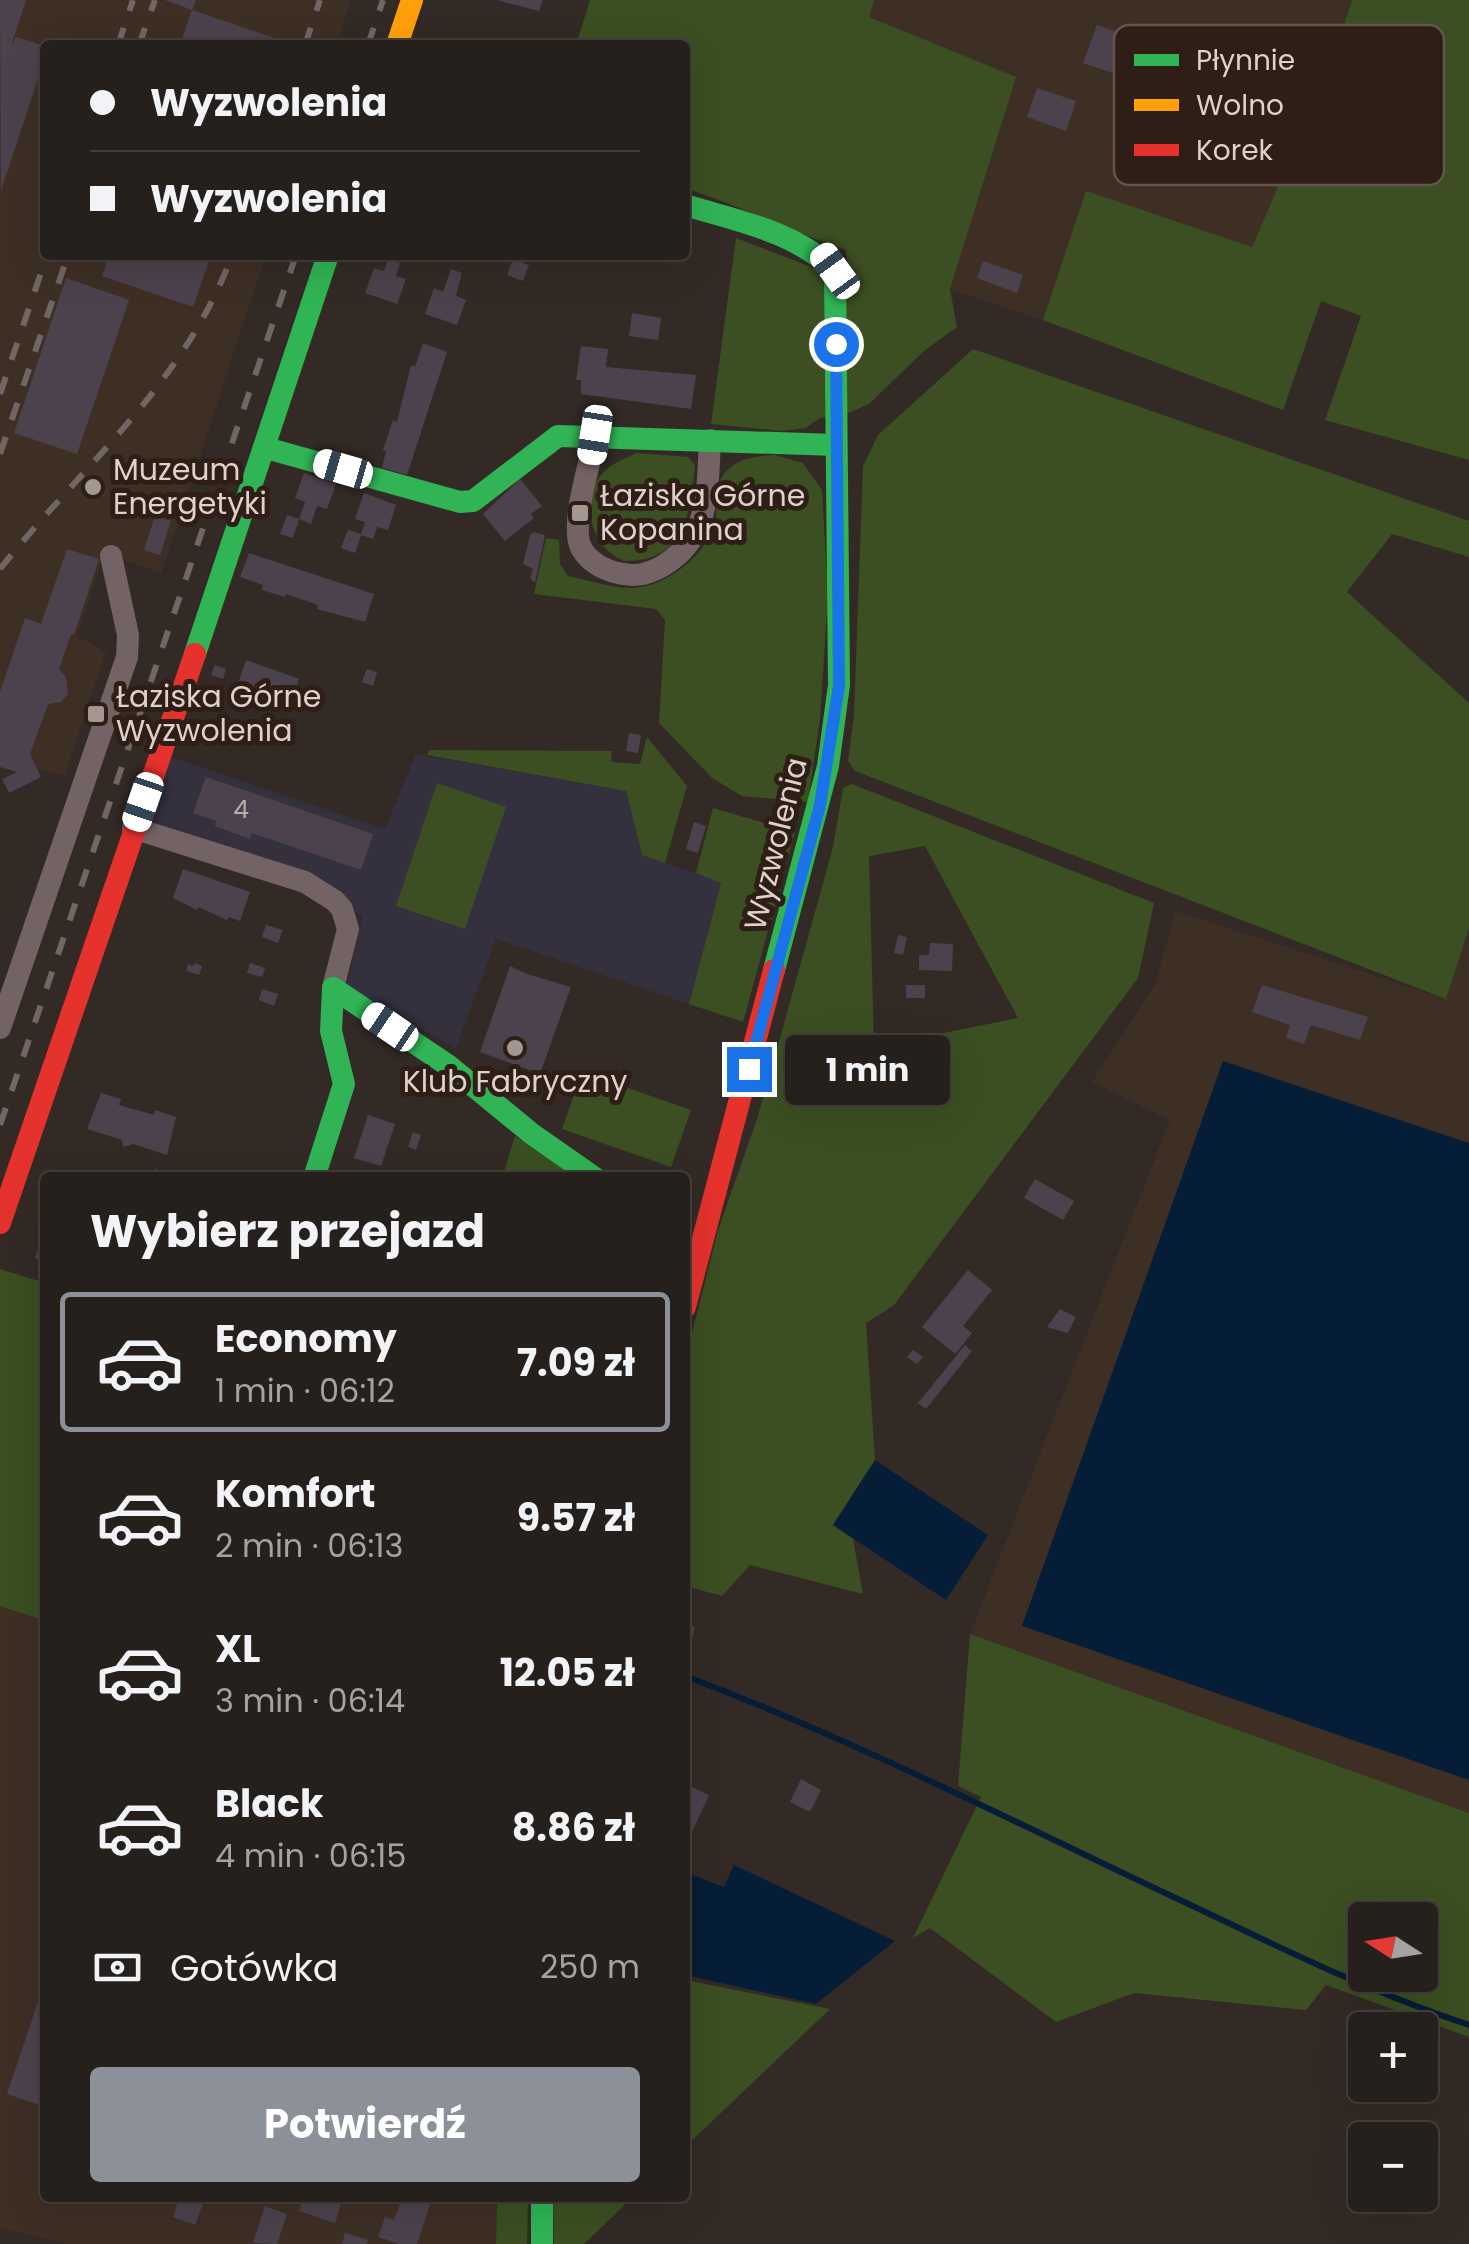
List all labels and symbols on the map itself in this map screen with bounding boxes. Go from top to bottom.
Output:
legend [1114,25,1444,185]
text: Płynnie [1196,41,1295,80]
text: Wolno [1196,86,1284,125]
text: Korek [1196,131,1273,170]
car [805,238,865,304]
route start [814,322,859,367]
car [575,403,615,467]
car [310,446,376,492]
place label: Muzeum Energetyki [113,448,267,525]
place label: Łaziska Górne Kopanina [600,474,805,551]
marker: Muzeum Energetyki [82,476,104,498]
marker: Łaziska Górne Kopanina [569,502,591,524]
place label: Łaziska Górne Wyzwolenia [116,675,321,752]
marker: Łaziska Górne Wyzwolenia [85,703,107,725]
street label: Wyzwolenia [733,753,818,935]
car [119,769,167,835]
house number: 4 [233,792,249,827]
car [357,998,423,1056]
callout: 1 min [784,1034,949,1104]
marker: Klub Fabryczny [504,1037,526,1059]
route end [727,1047,772,1092]
place label: Klub Fabryczny [403,1060,627,1103]
north arrow [1348,1902,1438,1992]

